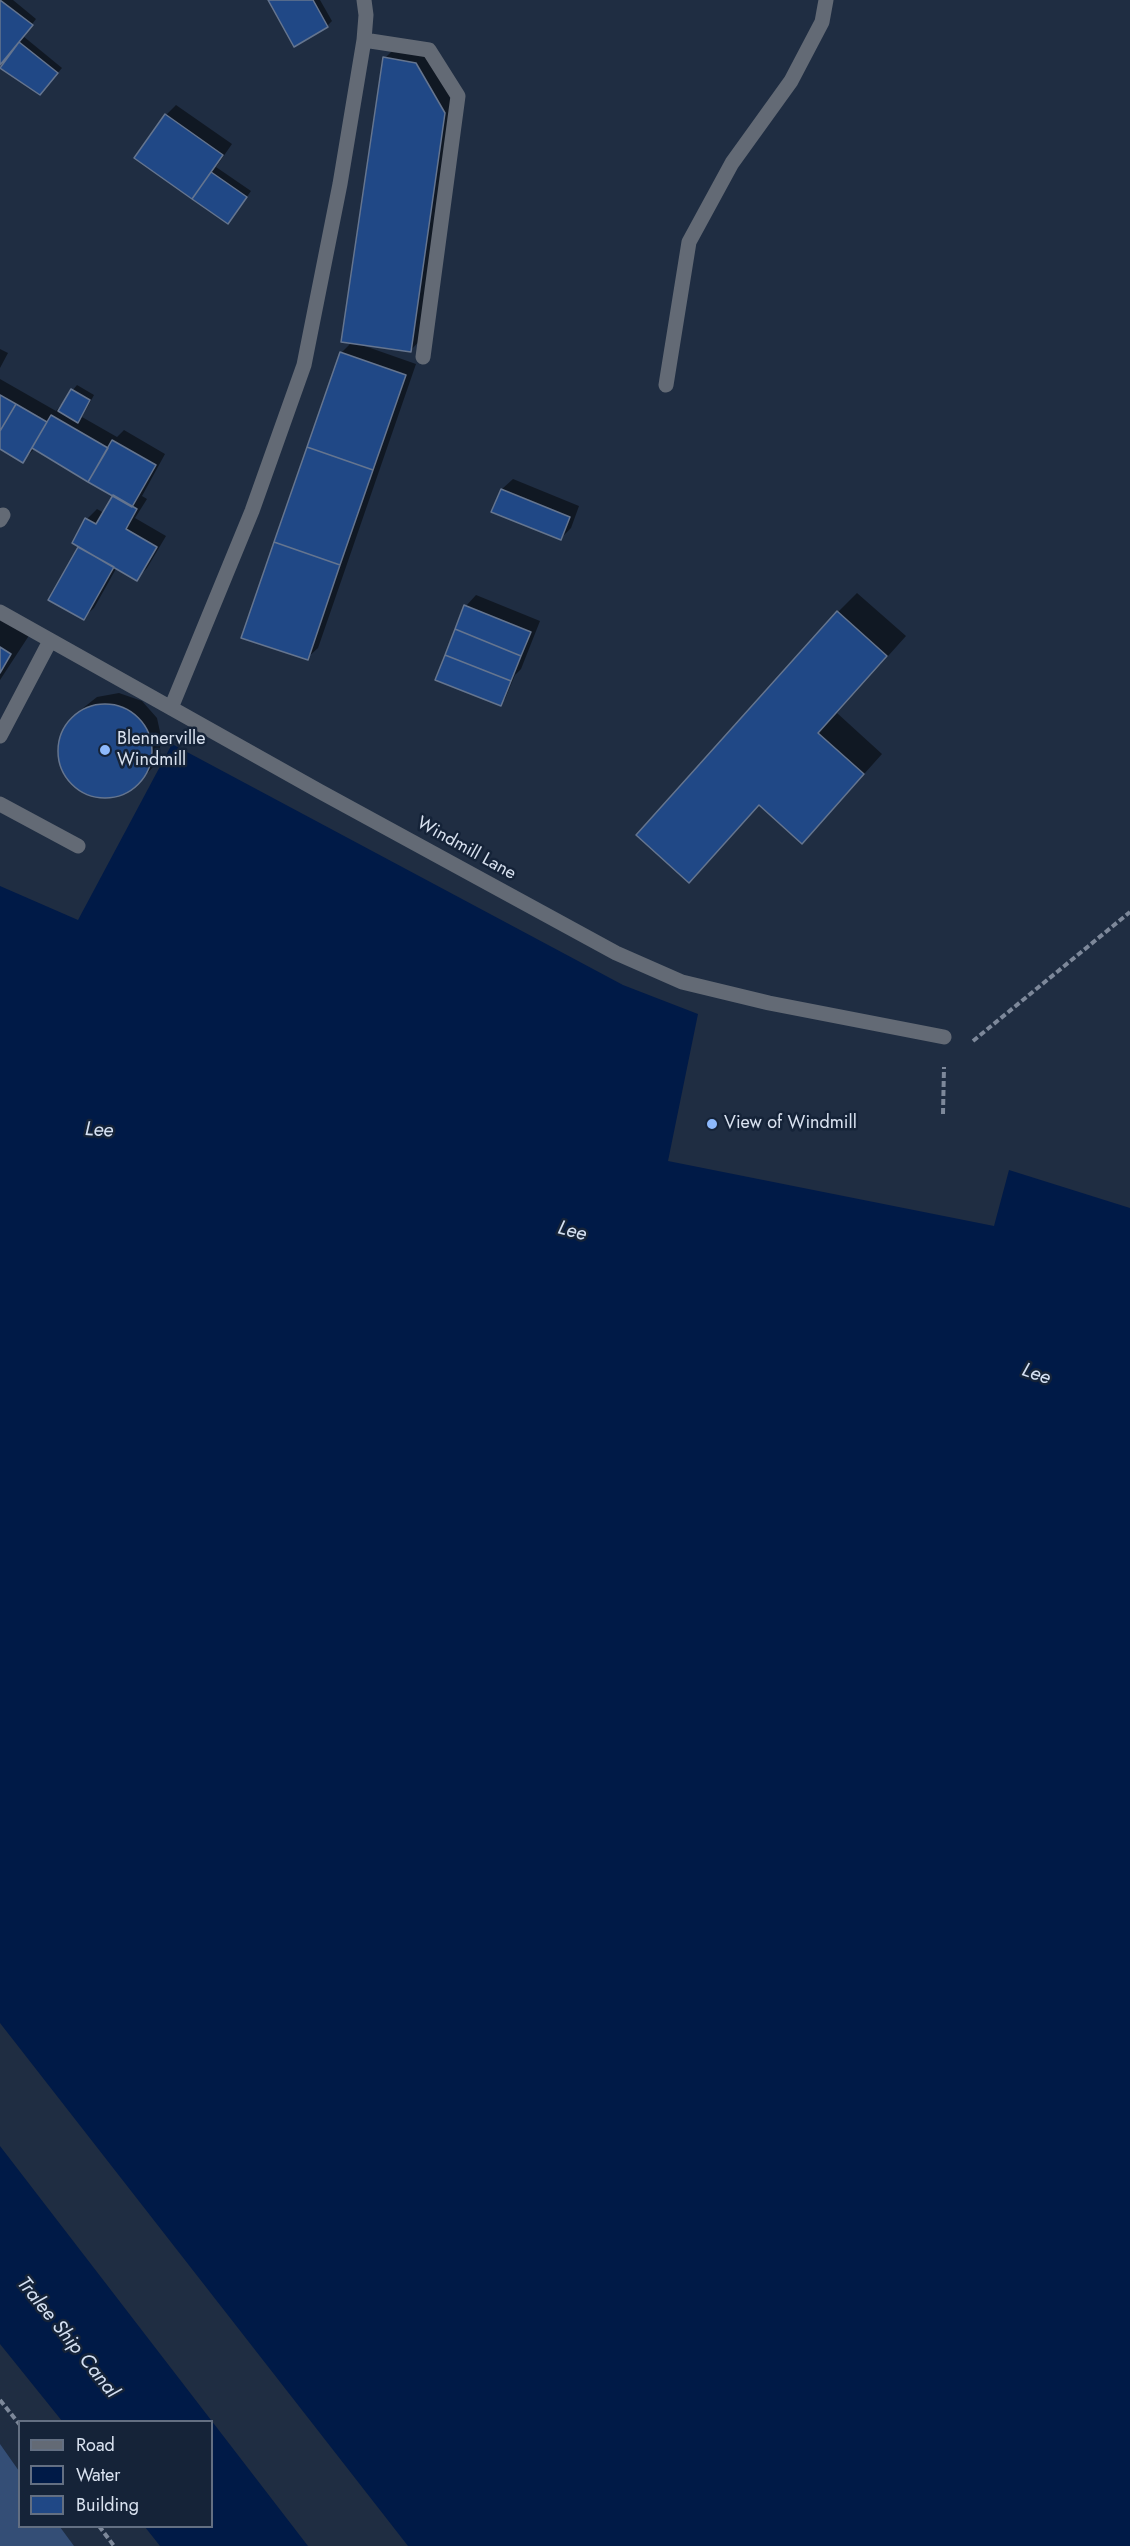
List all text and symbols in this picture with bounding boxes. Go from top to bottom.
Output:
place label: Blennerville Windmill [117,729,205,771]
marker: Blennerville Windmill [98,743,112,757]
street label: Windmill Lane [413,813,519,885]
place label: View of Windmill [724,1113,857,1135]
marker: View of Windmill [705,1117,719,1131]
water label: Lee [84,1118,114,1144]
water label: Lee [555,1217,589,1247]
water label: Lee [1019,1359,1053,1391]
water label: Tralee Ship Canal [11,2273,123,2403]
legend [18,2420,213,2528]
text: Road [76,2432,115,2458]
text: Water [76,2462,120,2488]
text: Building [76,2492,139,2518]

